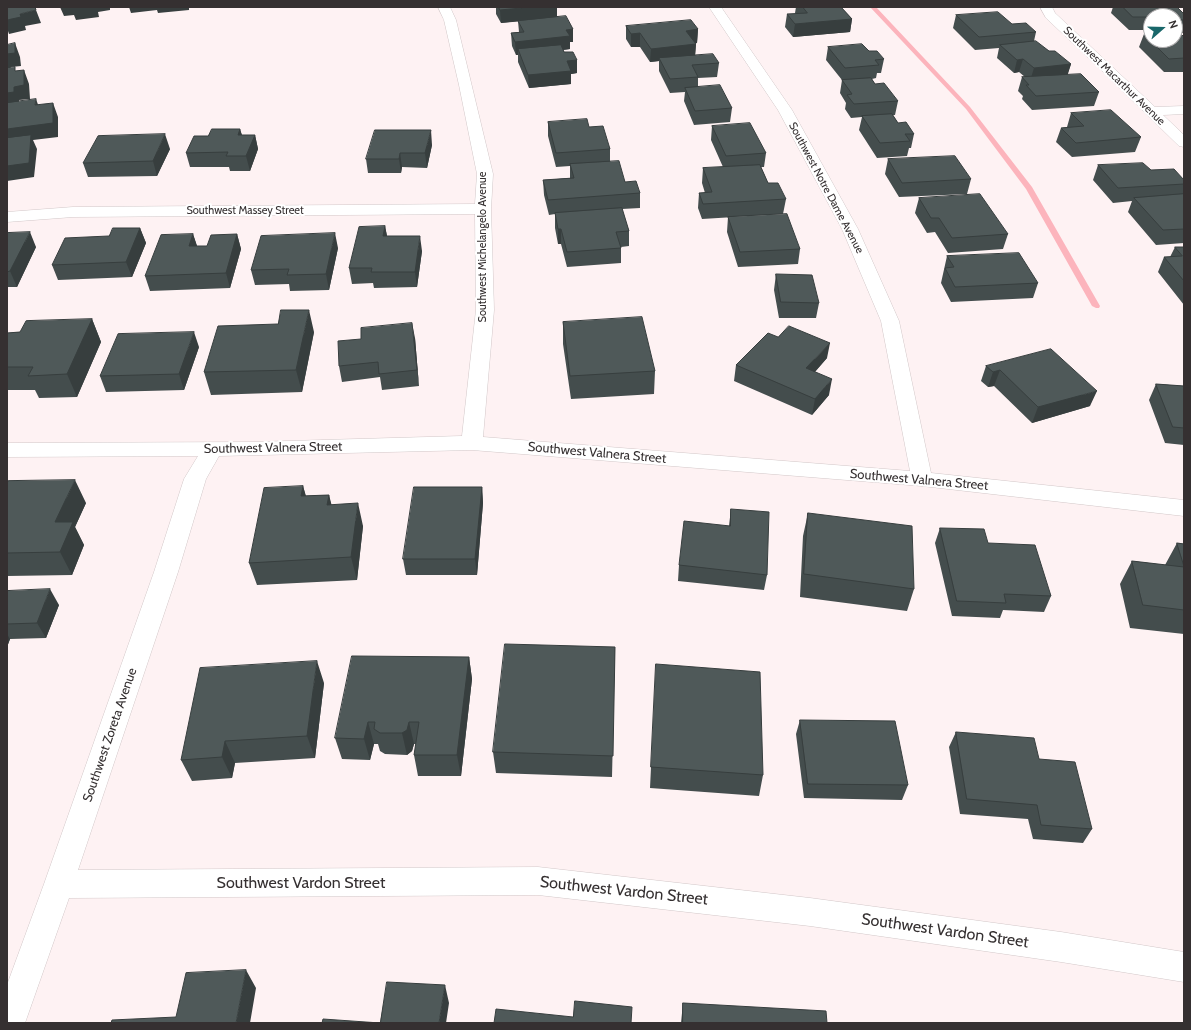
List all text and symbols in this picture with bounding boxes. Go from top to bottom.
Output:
north arrow [1143,8,1183,48]
text: N [1165,18,1181,30]
street label: Southwest Macarthur Avenue [1060,24,1168,128]
street label: Southwest Notre Dame Avenue [786,120,866,256]
street label: Southwest Michelangelo Avenue [476,172,490,322]
street label: Southwest Massey Street [186,204,304,218]
street label: Southwest Valnera Street [203,439,343,457]
street label: Southwest Valnera Street [527,439,667,467]
street label: Southwest Valnera Street [849,466,989,494]
street label: Southwest Zoreta Avenue [80,666,140,804]
street label: Southwest Vardon Street [217,873,385,893]
street label: Southwest Vardon Street [539,873,709,909]
street label: Southwest Vardon Street [860,910,1030,952]

